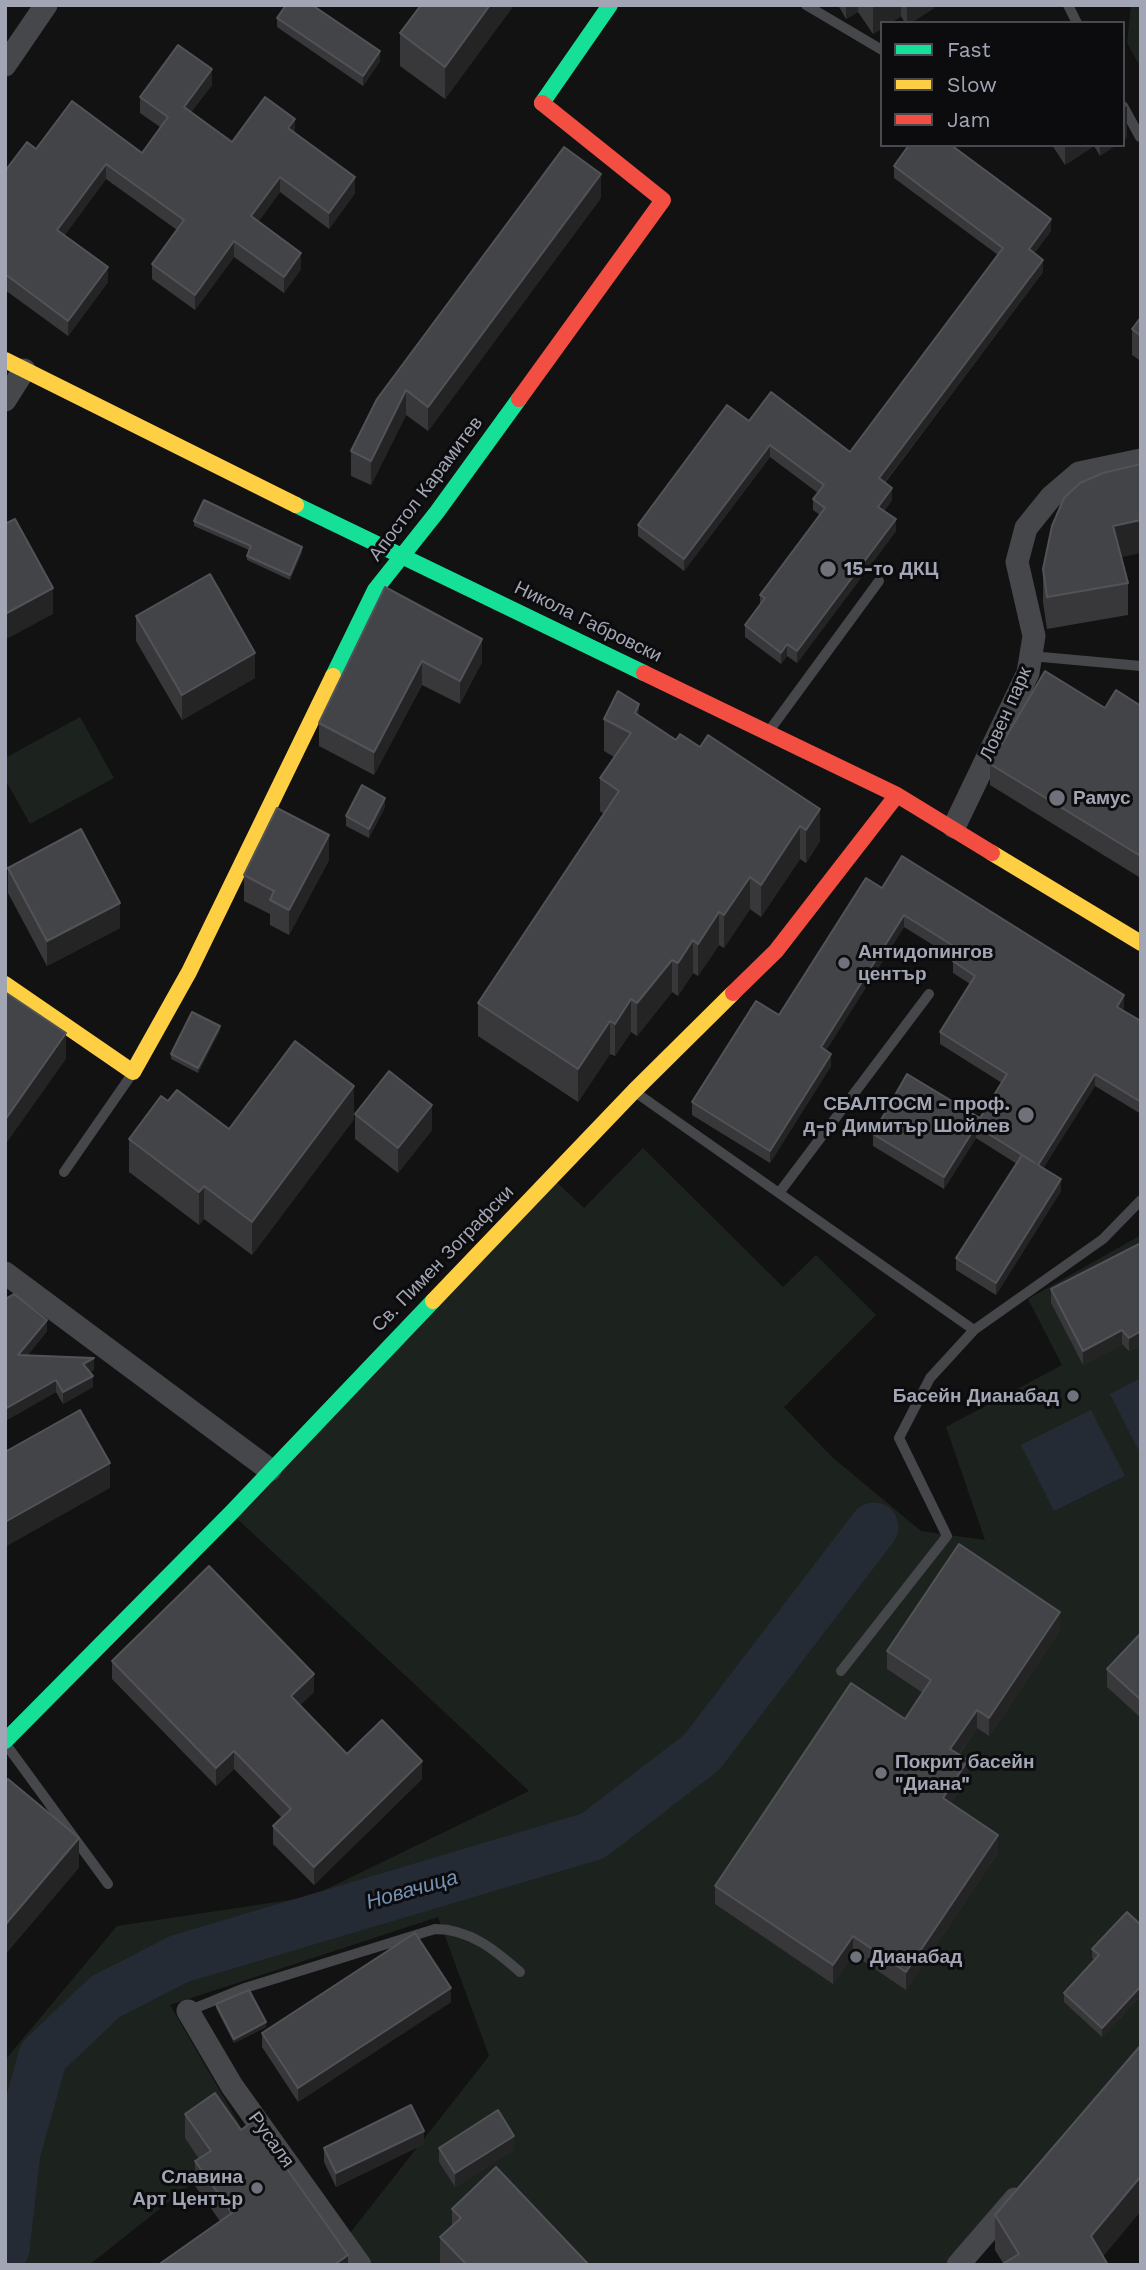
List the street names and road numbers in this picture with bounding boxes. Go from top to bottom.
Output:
street label: Апостол Карамитев [364,412,488,566]
street label: Никола Габровски [511,576,665,668]
street label: Ловен парк [975,664,1037,764]
street label: Св. Пимен Зографски [367,1181,519,1337]
street label: Русаля [243,2108,299,2172]

